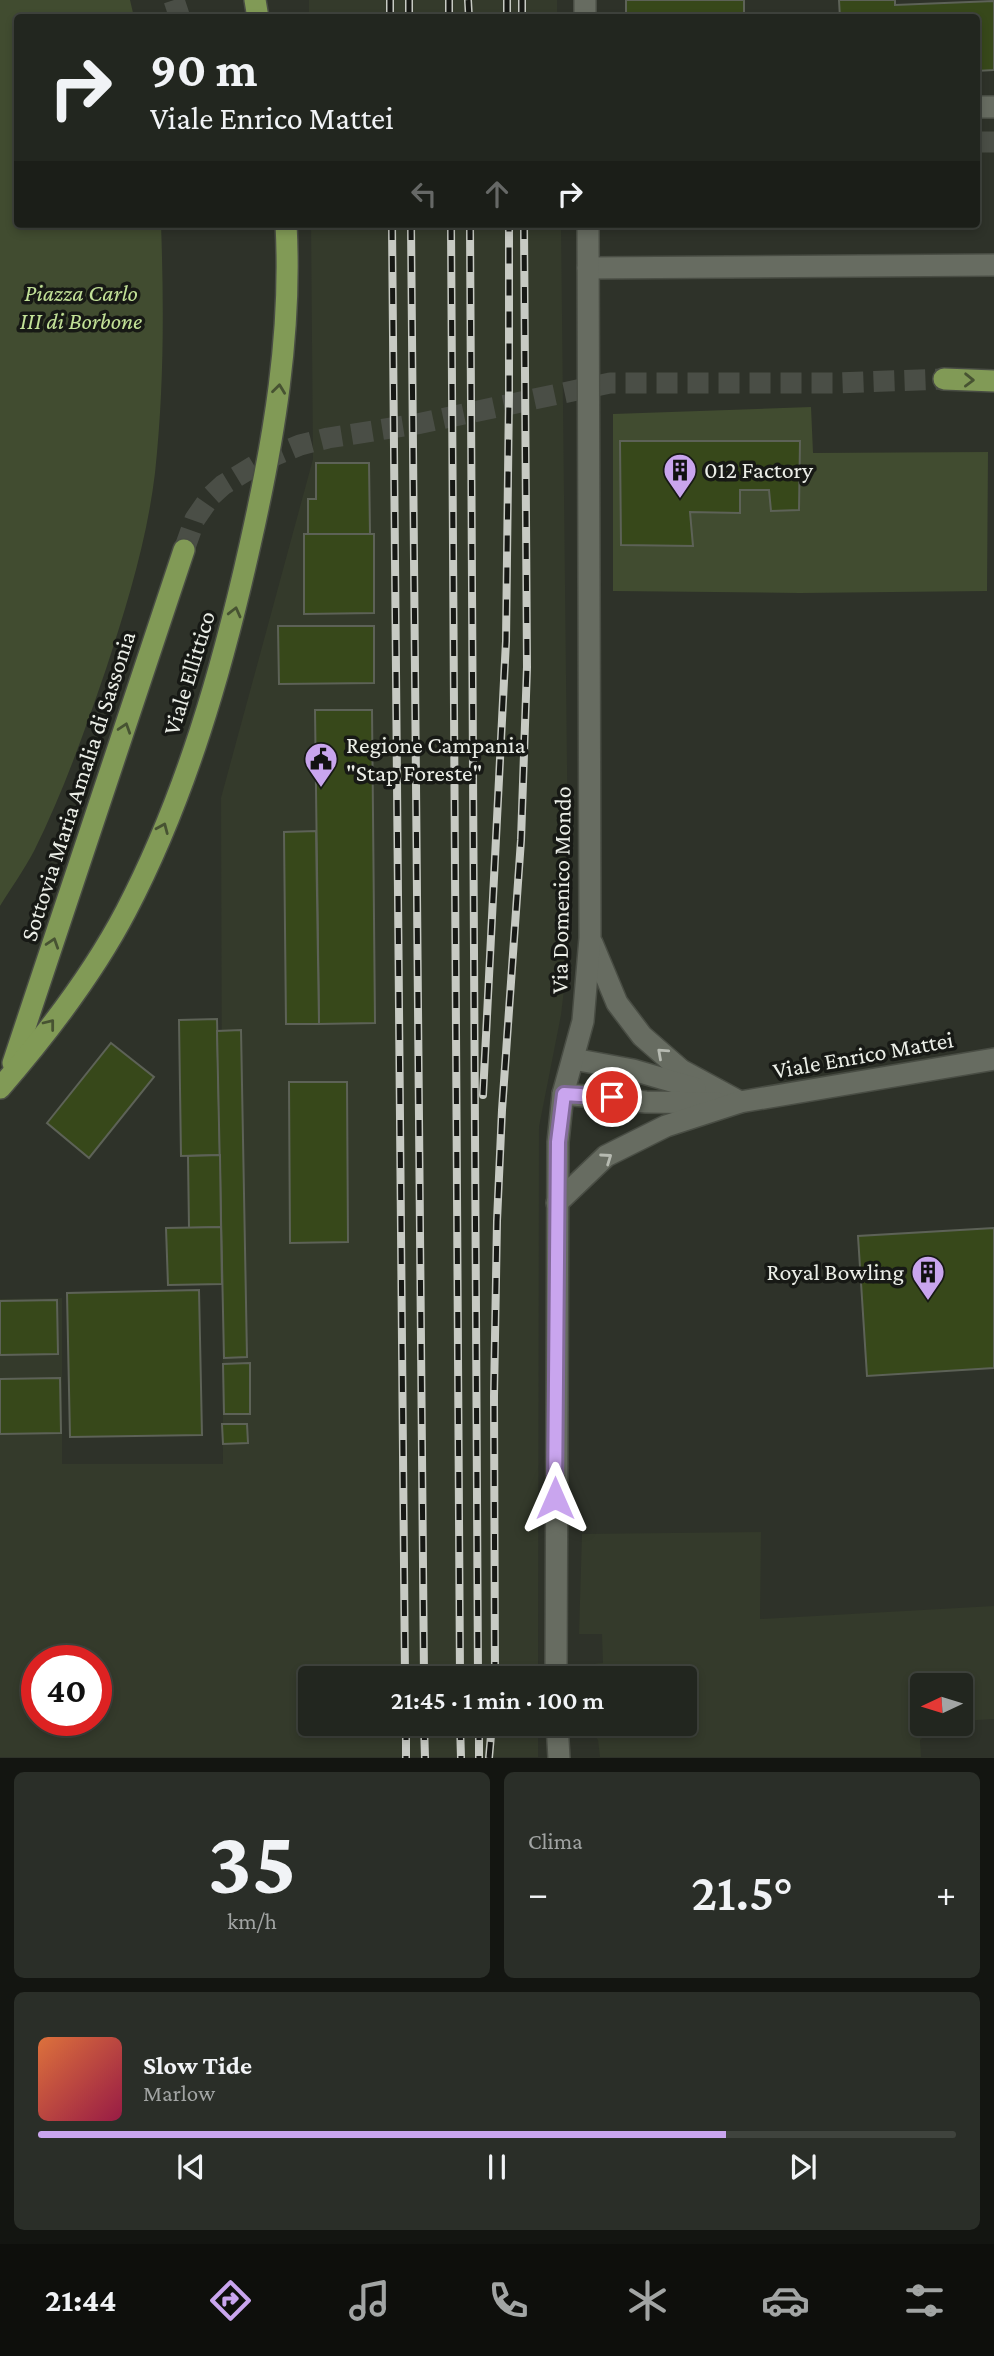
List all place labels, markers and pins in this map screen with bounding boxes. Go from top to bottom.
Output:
building icon: 012 Factory [661,451,699,500]
place label: 012 Factory [704,456,814,483]
place label: Regione Campania "Stap Foreste" [346,731,526,786]
public building icon: Regione Campania "Stap Foreste" [302,740,340,789]
pin [582,1067,642,1127]
building icon: Royal Bowling [909,1253,947,1302]
place label: Royal Bowling [767,1258,904,1285]

